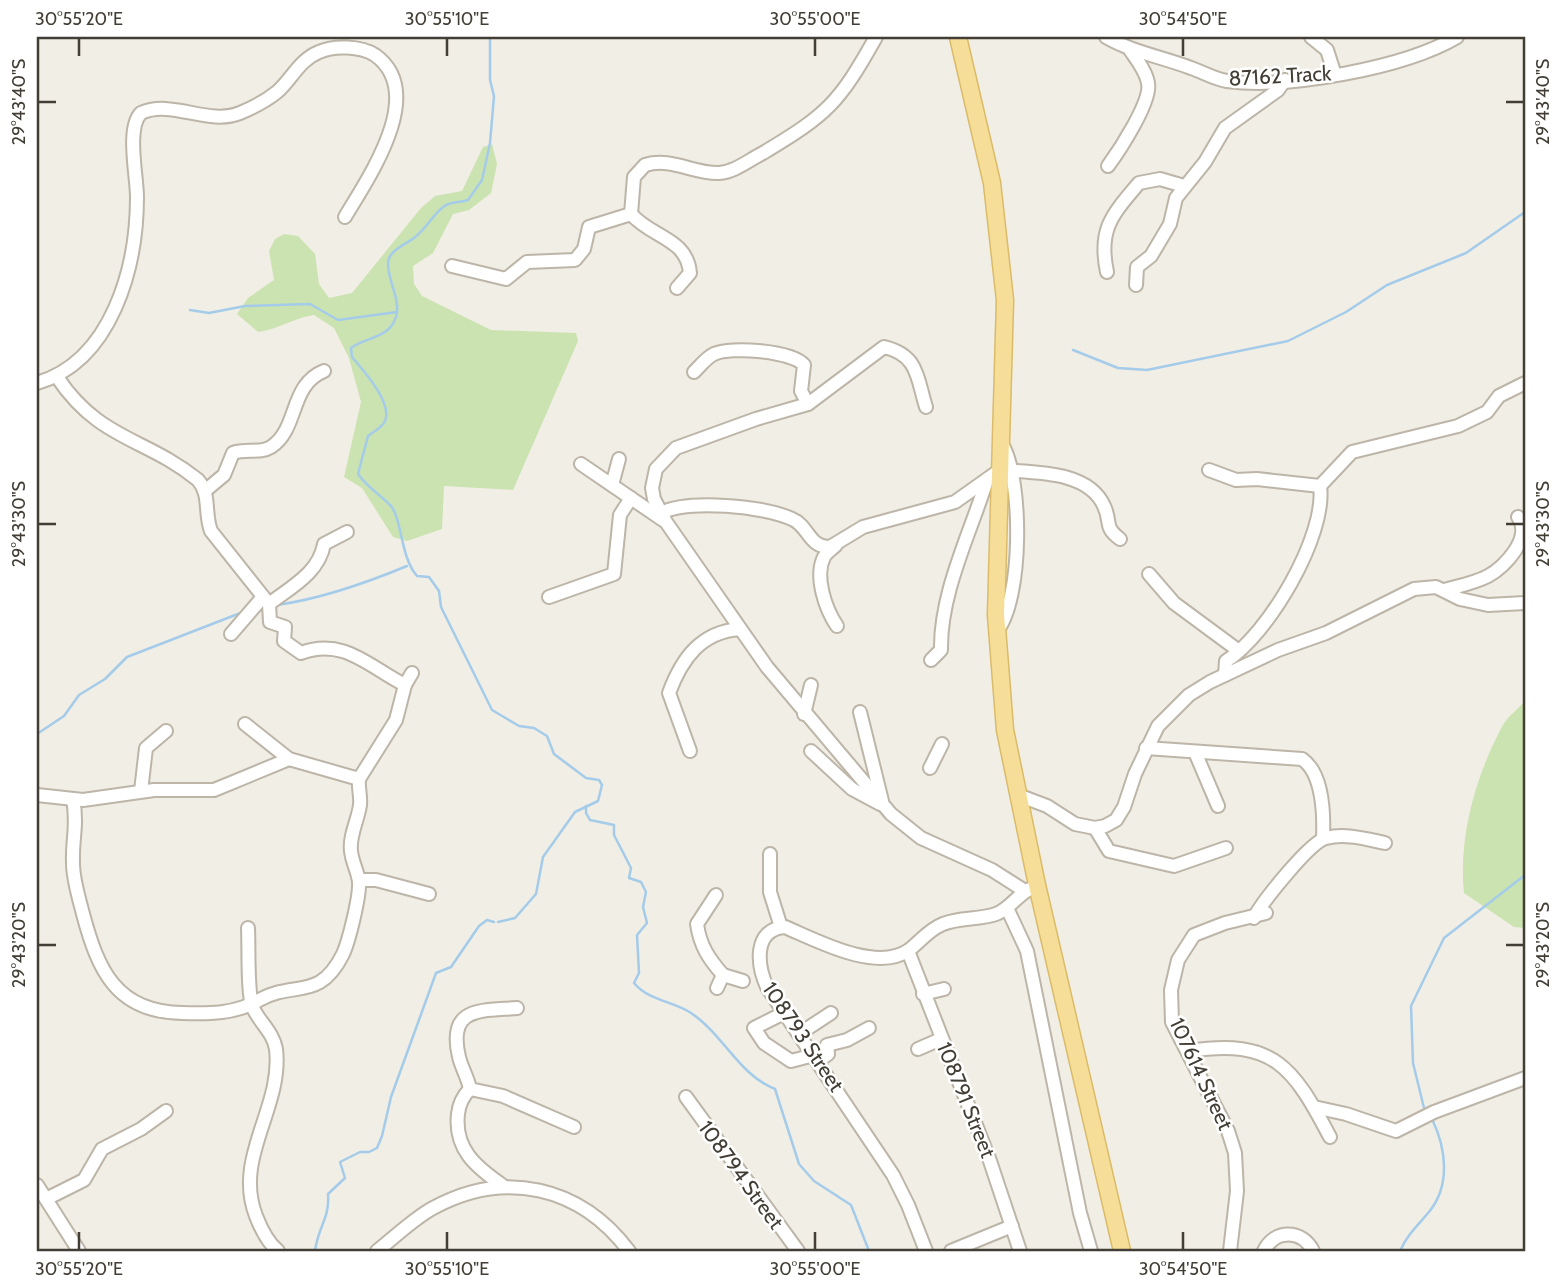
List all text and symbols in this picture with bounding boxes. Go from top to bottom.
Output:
text: 30°55'20"E [35,8,123,30]
text: 30°55'10"E [405,8,489,30]
text: 30°55'00"E [769,8,861,30]
text: 30°54'50"E [1139,8,1227,30]
text: 29°43'40"S [8,59,30,145]
text: 29°43'40"S [1532,59,1554,145]
street label: 87162 Track [1228,60,1332,91]
text: 29°43'30"S [8,481,30,567]
text: 29°43'30"S [1532,481,1554,567]
text: 29°43'20"S [8,902,30,988]
text: 29°43'20"S [1532,902,1554,988]
street label: 108793 Street [758,977,849,1096]
street label: 107614 Street [1165,1014,1238,1134]
street label: 108791 Street [932,1038,1001,1161]
street label: 108794 Street [694,1116,789,1234]
text: 30°55'20"E [35,1258,123,1280]
text: 30°55'10"E [405,1258,489,1280]
text: 30°55'00"E [769,1258,861,1280]
text: 30°54'50"E [1139,1258,1227,1280]

